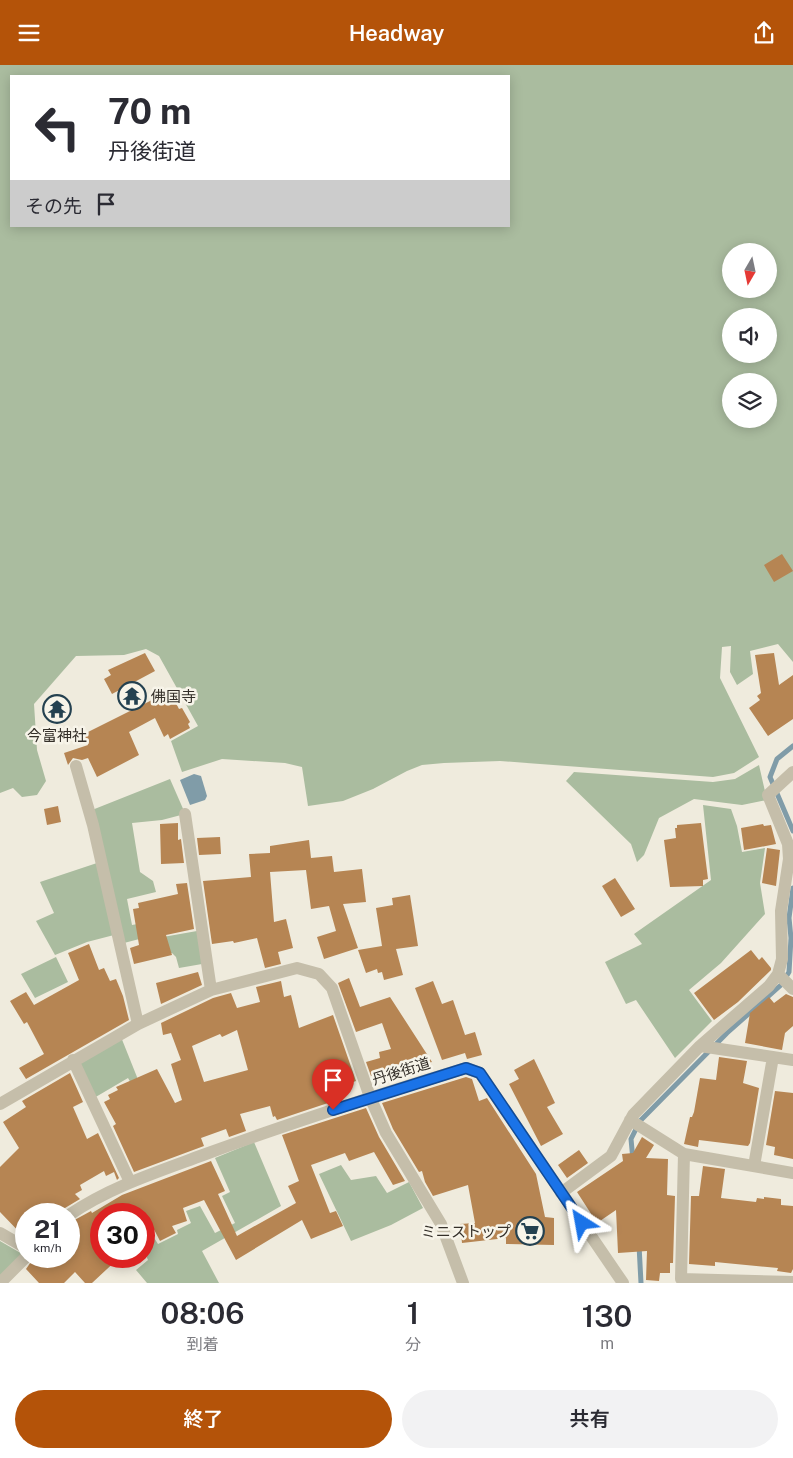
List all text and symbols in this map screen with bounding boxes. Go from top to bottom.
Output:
icon: menu [15,19,43,47]
icon: share [750,19,778,47]
text: Headway [349,20,444,46]
text: 70 m [108,91,191,132]
icon: left [25,95,90,160]
text: 丹後街道 [108,138,196,164]
icon: arrive [92,190,120,218]
text: その先 [25,195,82,217]
north arrow [722,243,778,297]
map controls [722,243,777,428]
button: sound [722,308,777,363]
button: layers [722,373,777,428]
temple icon: 佛国寺 [117,681,147,711]
place label: 佛国寺 [151,688,196,705]
temple icon: 今富神社 [42,694,72,724]
place label: 今富神社 [27,727,87,744]
street label: 丹後街道 [370,1054,432,1088]
pin [312,1059,354,1110]
icon: arrive [319,1066,347,1094]
position arrow [555,1196,607,1248]
speed limit sign: 30 [90,1203,155,1268]
text: 21 [34,1214,61,1244]
supermarket icon: ミニストップ [515,1216,545,1246]
place label: ミニストップ [421,1223,511,1240]
text: km/h [33,1241,62,1255]
text: 08:06 [161,1295,245,1331]
text: 1 [407,1295,419,1331]
text: 130 [582,1298,632,1334]
text: m [600,1334,614,1353]
text: 到着 [187,1335,219,1354]
text: 分 [405,1335,421,1354]
button: 終了 [15,1390,392,1448]
button: 共有 [402,1390,778,1448]

